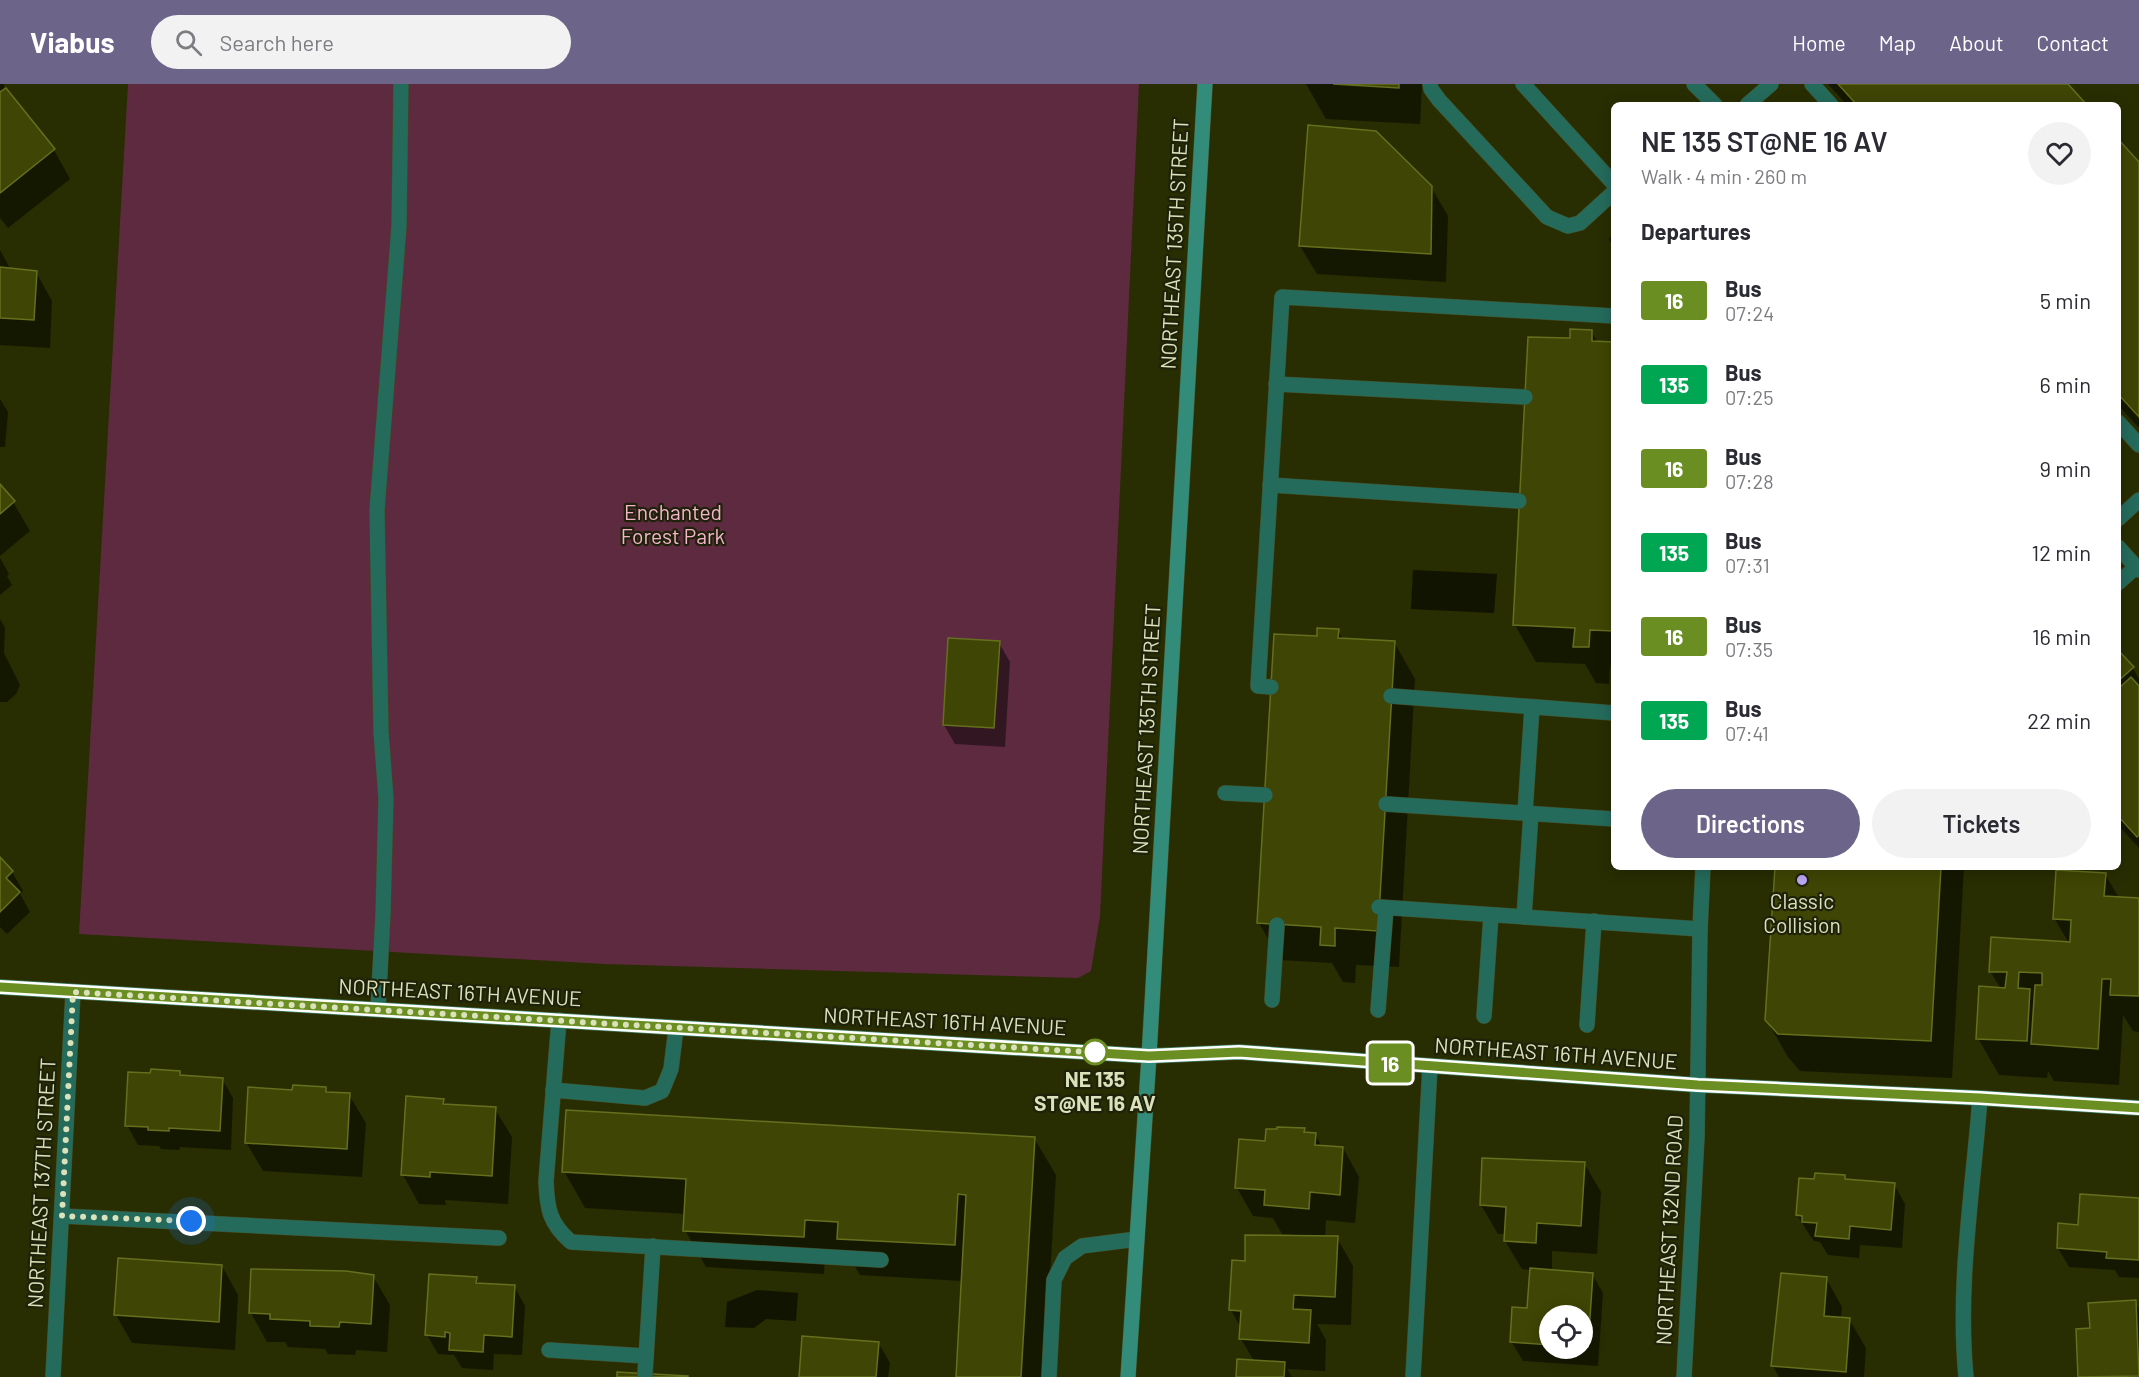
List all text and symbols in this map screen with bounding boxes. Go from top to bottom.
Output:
search box [151,15,571,69]
text: Viabus [30,25,115,59]
icon: search [172,26,205,59]
text: Search here [220,29,334,55]
text: Home [1792,30,1846,55]
text: Map [1879,30,1916,55]
text: About [1949,30,2004,55]
text: Contact [2037,30,2109,55]
street label: NORTHEAST 135TH STREET [1154,118,1193,370]
button: heart [2028,122,2091,185]
text: NE 135 ST@NE 16 AV [1641,124,1888,158]
text: Walk · 4 min · 260 m [1641,164,1807,188]
text: Departures [1641,218,1751,244]
text: Bus [1725,275,1762,301]
text: 5 min [2040,287,2091,313]
text: 16 [1665,288,1683,313]
text: 07:24 [1725,301,1774,325]
text: Bus [1725,359,1762,385]
text: 6 min [2040,371,2091,397]
text: 135 [1659,372,1689,397]
text: 07:25 [1725,385,1774,409]
text: Bus [1725,443,1762,469]
text: 9 min [2039,455,2091,481]
text: 16 [1665,456,1683,481]
text: 07:28 [1725,469,1774,493]
park label: Enchanted Forest Park [621,499,725,548]
text: Bus [1725,527,1762,553]
text: 12 min [2031,539,2091,565]
text: 135 [1659,540,1689,565]
text: 07:31 [1725,553,1770,577]
street label: NORTHEAST 135TH STREET [1126,603,1165,855]
text: Bus [1725,611,1762,637]
text: 16 min [2032,623,2091,649]
text: 16 [1665,624,1683,649]
text: 07:35 [1725,637,1773,661]
text: Bus [1725,695,1762,721]
text: 22 min [2027,707,2091,733]
text: 135 [1659,708,1689,733]
text: 07:41 [1725,721,1769,745]
button: Directions [1641,789,1860,858]
button: Tickets [1872,789,2091,858]
marker: Classic Collision [1795,873,1809,887]
place label: Classic Collision [1763,888,1841,937]
street label: NORTHEAST 16TH AVENUE [338,973,582,1010]
street label: NORTHEAST 16TH AVENUE [823,1002,1067,1039]
street label: NORTHEAST 16TH AVENUE [1434,1032,1678,1073]
marker: NE 135 ST@NE 16 AV [1082,1039,1108,1065]
line badge: 16 [1363,1044,1417,1082]
text: 16 [1381,1051,1399,1076]
street label: NORTHEAST 137TH STREET [21,1057,60,1309]
place label: NE 135 ST@NE 16 AV [1034,1066,1156,1115]
street label: NORTHEAST 132ND ROAD [1650,1114,1687,1346]
your location [176,1206,206,1236]
map controls [1539,1305,1593,1359]
button: locate [1539,1305,1593,1359]

